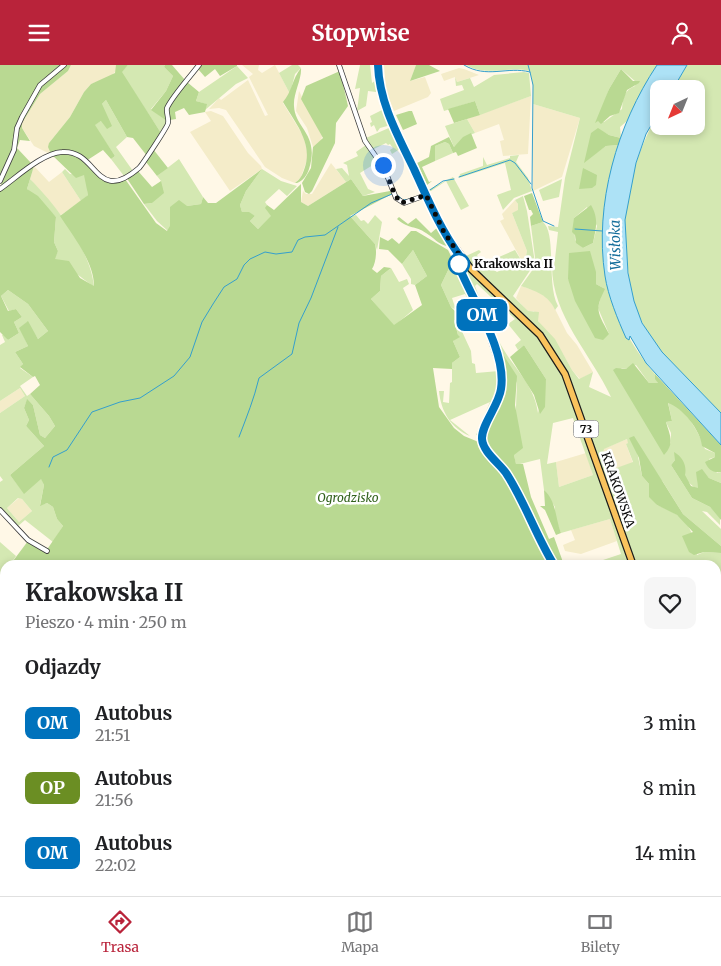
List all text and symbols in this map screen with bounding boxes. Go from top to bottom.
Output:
icon: menu [25,19,53,47]
text: Stopwise [311,19,410,47]
icon: person [668,19,696,47]
north arrow [650,80,705,135]
map controls [650,80,705,135]
your location [371,153,396,178]
water label: Wisłoka [606,220,624,270]
marker: Krakowska II [448,253,470,275]
place label: Krakowska II [474,256,553,271]
line badge: OM [460,299,504,331]
text: OM [466,303,498,326]
road number: 73 [574,421,598,437]
street label: KRAKOWSKA [598,450,639,530]
park label: Ogrodzisko [317,490,379,505]
text: Krakowska II [25,577,183,608]
button: heart [644,577,696,629]
text: Pieszo · 4 min · 250 m [25,612,187,632]
text: Odjazdy [25,655,101,679]
text: Autobus [95,701,172,725]
text: OM [37,711,68,734]
text: 3 min [643,711,696,735]
text: 21:51 [95,725,130,745]
text: Autobus [95,766,172,790]
text: OP [40,776,65,799]
text: 8 min [643,776,696,800]
text: 21:56 [95,790,133,810]
text: Autobus [95,831,172,855]
text: OM [37,841,68,864]
text: 14 min [635,841,696,865]
text: 22:02 [95,855,136,875]
tab: Trasa [101,908,139,956]
tab: Mapa [341,908,379,956]
tab: Bilety [581,908,620,956]

